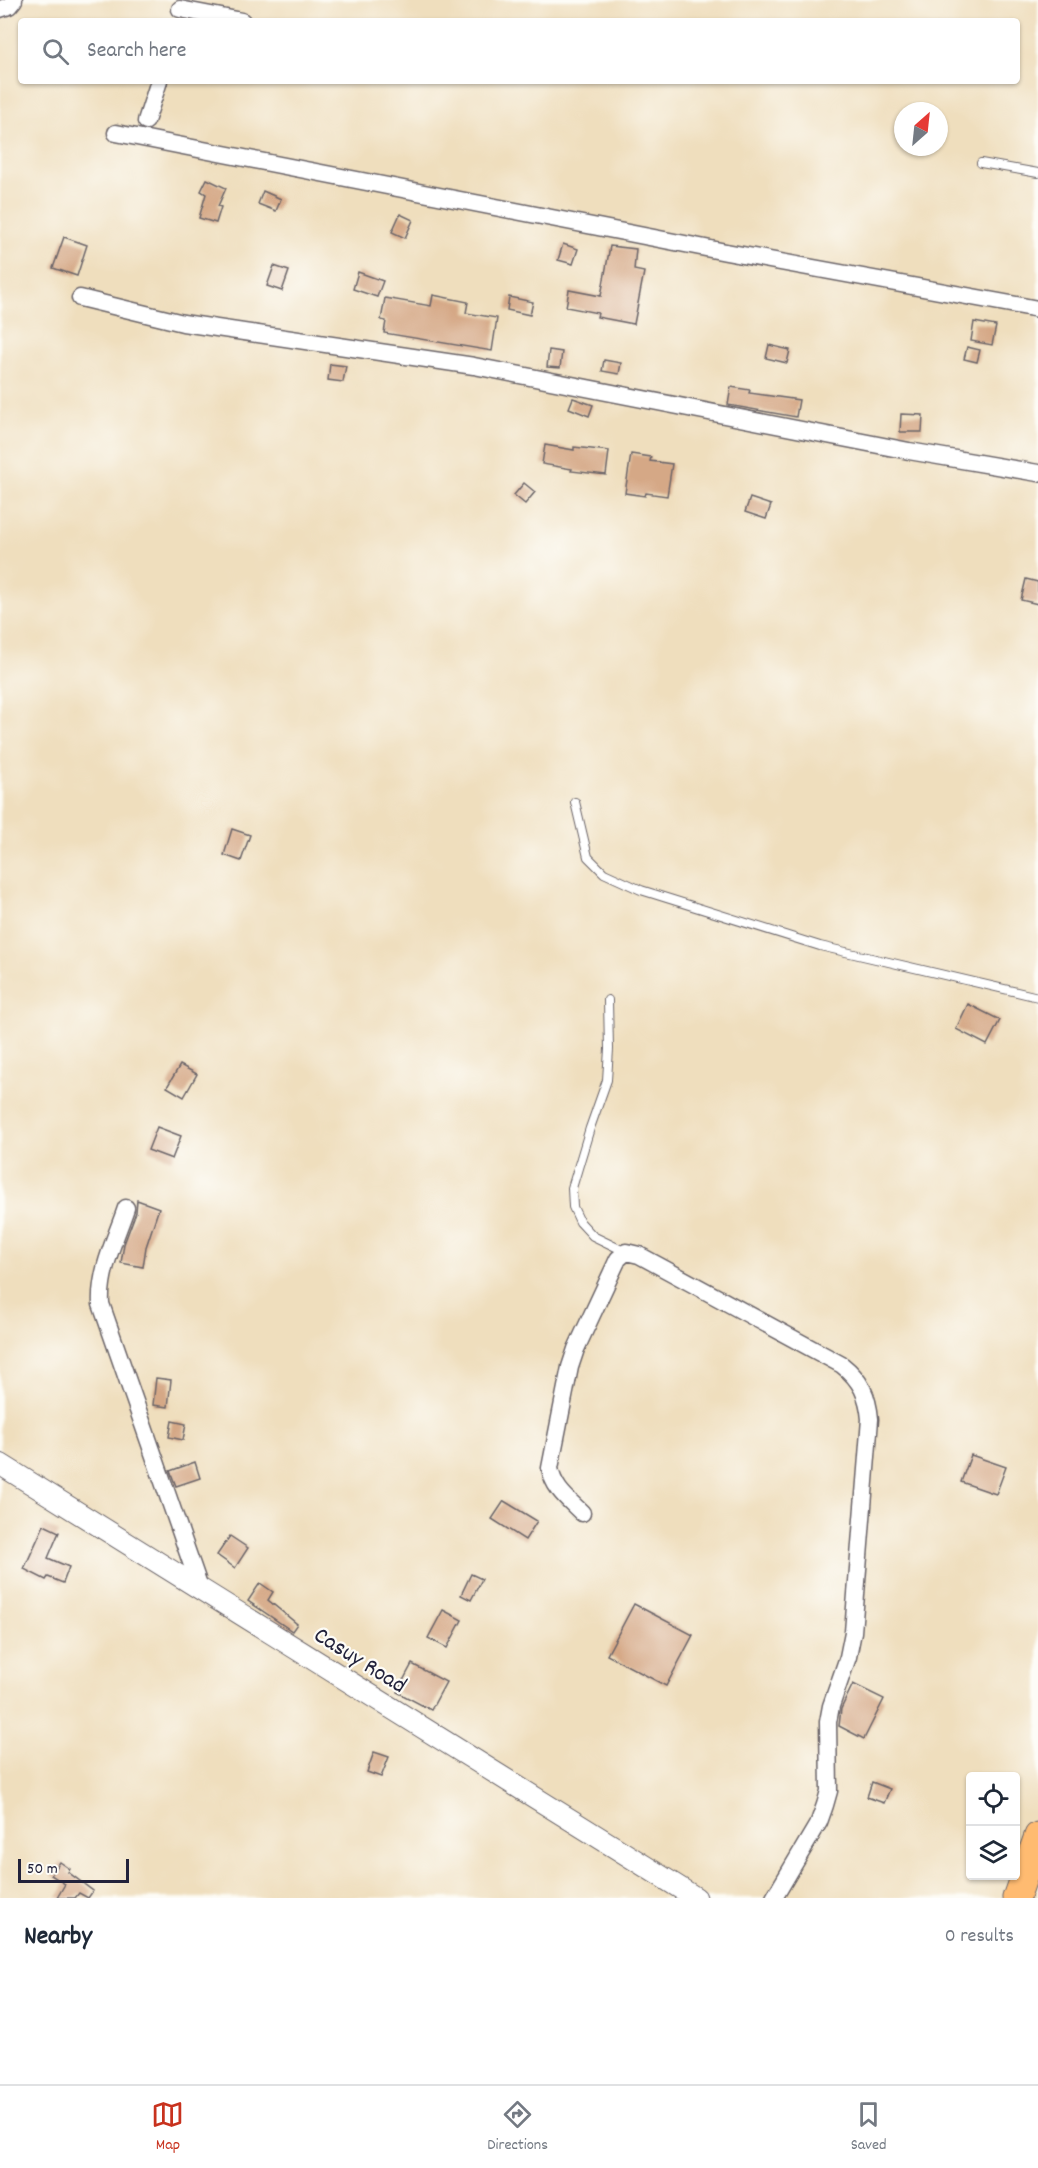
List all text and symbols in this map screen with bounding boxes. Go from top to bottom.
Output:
search box [18,18,1020,84]
icon: search [39,35,72,68]
text: Search here [87,36,186,67]
north arrow [894,102,948,156]
street label: Casuy Road [306,1620,412,1703]
map controls [966,1772,1020,1880]
button: locate [966,1772,1020,1826]
button: layers [966,1826,1020,1880]
scale bar [18,1856,129,1884]
text: 50 m [27,1858,58,1881]
text: Nearby [24,1919,92,1956]
text: 0 results [945,1923,1014,1951]
tab: Map [151,2098,184,2157]
tab: Directions [487,2098,548,2157]
tab: Saved [851,2098,887,2157]

